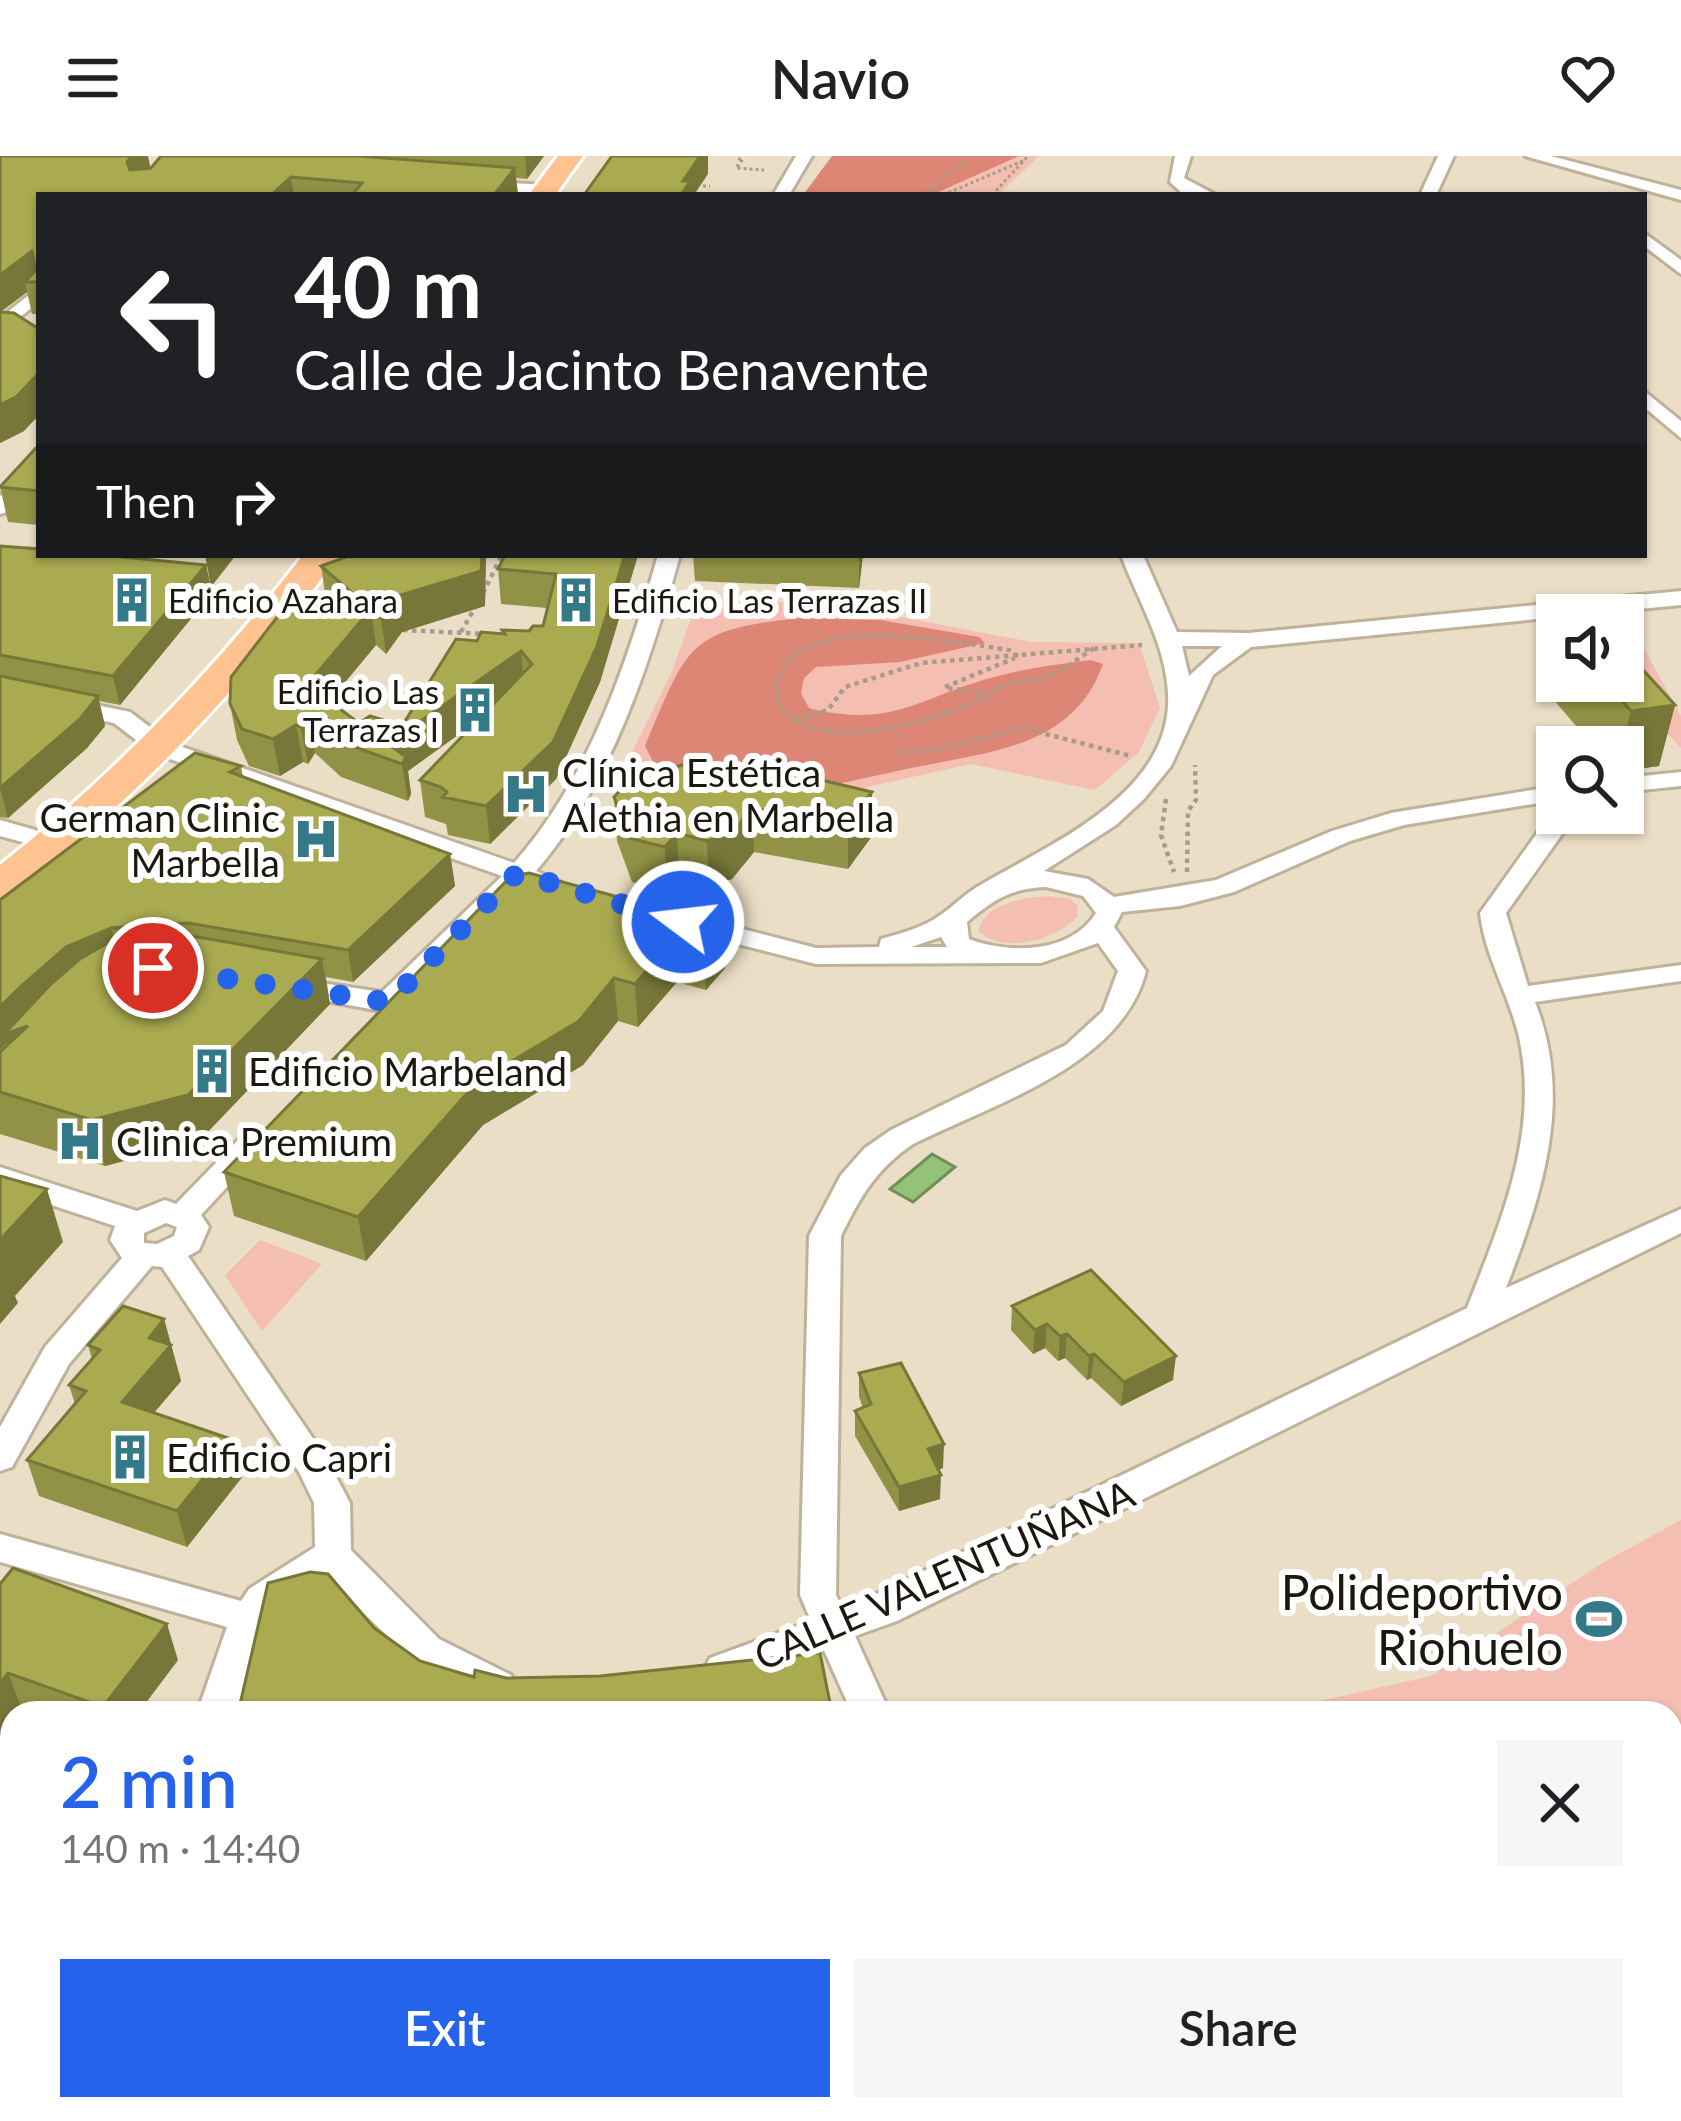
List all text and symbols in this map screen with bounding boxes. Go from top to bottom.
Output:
icon: menu [60,45,126,111]
icon: heart [1555,45,1621,111]
text: Navio [771,46,910,111]
text: 40 m [294,235,482,336]
icon: left [96,240,252,396]
text: Calle de Jacinto Benavente [294,337,929,402]
icon: right [220,468,286,534]
text: Then [96,474,196,528]
building icon: Edificio Azahara [107,575,157,625]
building icon: Edificio Las Terrazas II [551,575,601,625]
place label: Edificio Azahara [168,580,398,620]
place label: Edificio Las Terrazas II [612,580,927,620]
map controls [1536,594,1644,834]
button: sound [1536,594,1644,702]
place label: Edificio Las Terrazas I [277,671,439,749]
building icon: Edificio Las Terrazas I [450,685,500,735]
button: search [1536,726,1644,834]
place label: Clínica Estética Alethia en Marbella [562,749,894,840]
hospital icon: Clínica Estética Alethia en Marbella [501,769,551,819]
place label: German Clinic Marbella [39,794,280,885]
hospital icon: German Clinic Marbella [291,814,341,864]
position arrow [620,859,746,985]
pin [102,917,204,1019]
icon: arrive [120,935,186,1001]
building icon: Edificio Marbeland [187,1046,237,1096]
place label: Edificio Marbeland [248,1048,567,1094]
hospital icon: Clinica Premium [55,1116,105,1166]
place label: Clinica Premium [116,1118,392,1164]
building icon: Edificio Capri [105,1432,155,1482]
place label: Edificio Capri [166,1434,392,1480]
street label: CALLE VALENTUÑANA [747,1469,1141,1679]
place label: Polideportivo Riohuelo [1281,1563,1563,1675]
sports icon: Polideportivo Riohuelo [1574,1594,1624,1644]
text: 2 min [60,1737,238,1823]
button: close [1497,1740,1623,1866]
text: 140 m · 14:40 [60,1825,300,1871]
button: Exit [60,1959,830,2097]
button: Share [854,1959,1623,2097]

